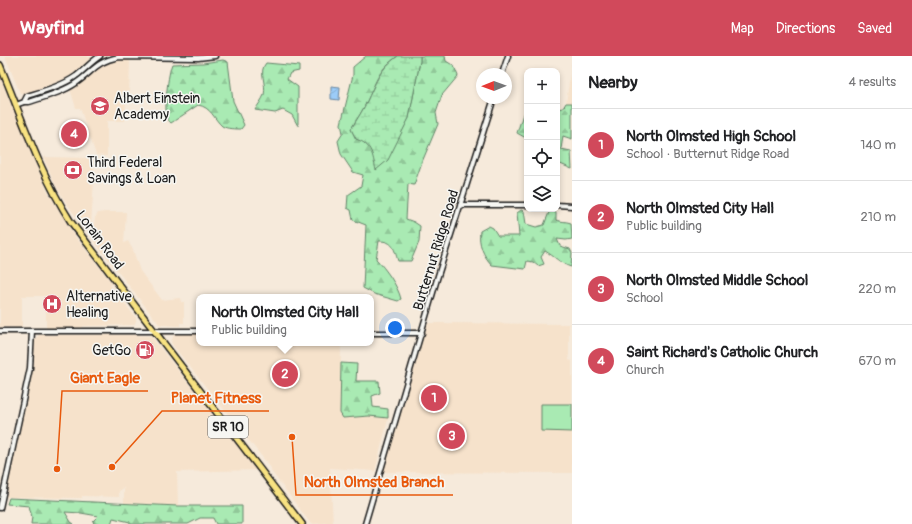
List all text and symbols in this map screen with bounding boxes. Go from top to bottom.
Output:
text: Wayfind [20,16,84,40]
text: Map [731,20,754,37]
text: Directions [776,20,835,37]
text: Saved [857,20,892,37]
north arrow [476,68,512,104]
map controls [524,68,560,212]
button: + [524,68,560,104]
text: Nearby [588,72,637,93]
text: 4 results [849,74,896,90]
place label: Albert Einstein Academy [114,90,200,123]
school or university icon: Albert Einstein Academy [89,95,111,117]
button: − [524,104,560,140]
pin: 4 [61,119,87,149]
text: North Olmsted High School [626,127,796,146]
text: 1 [598,137,604,153]
text: 140 m [860,137,896,153]
button: locate [524,140,560,176]
text: School · Butternut Ridge Road [626,146,789,162]
place label: Third Federal Savings & Loan [87,154,176,187]
bank icon: Third Federal Savings & Loan [62,159,84,181]
button: layers [524,176,560,212]
street label: Butternut Ridge Road [410,188,462,312]
text: North Olmsted City Hall [626,199,774,218]
street label: Lorain Road [72,207,128,273]
text: 2 [597,209,605,225]
text: 210 m [860,209,896,225]
text: Public building [626,218,702,234]
text: North Olmsted Middle School [626,271,808,290]
text: 3 [597,281,605,297]
text: 220 m [858,281,896,297]
place label: Alternative Healing [66,288,132,321]
text: School [626,290,663,306]
hospital icon: Alternative Healing [41,293,63,315]
popup [196,294,374,346]
text: North Olmsted City Hall [211,303,359,322]
your location [385,318,405,338]
text: Public building [211,322,287,338]
fuel station icon: GetGo [134,339,156,361]
place label: GetGo [92,342,131,359]
text: Saint Richard's Catholic Church [626,343,818,362]
text: 4 [597,353,605,369]
text: 670 m [858,353,896,369]
pin: 2 [272,359,298,389]
text: Church [626,362,664,378]
callout: Giant Eagle [62,364,148,391]
text: Giant Eagle [70,369,141,388]
pin: 1 [421,383,447,413]
callout: Planet Fitness [162,384,269,411]
text: Planet Fitness [171,389,262,408]
road number: SR 10 [208,416,248,438]
pin: 3 [439,421,465,451]
callout: North Olmsted Branch [296,468,453,495]
text: North Olmsted Branch [304,473,444,492]

